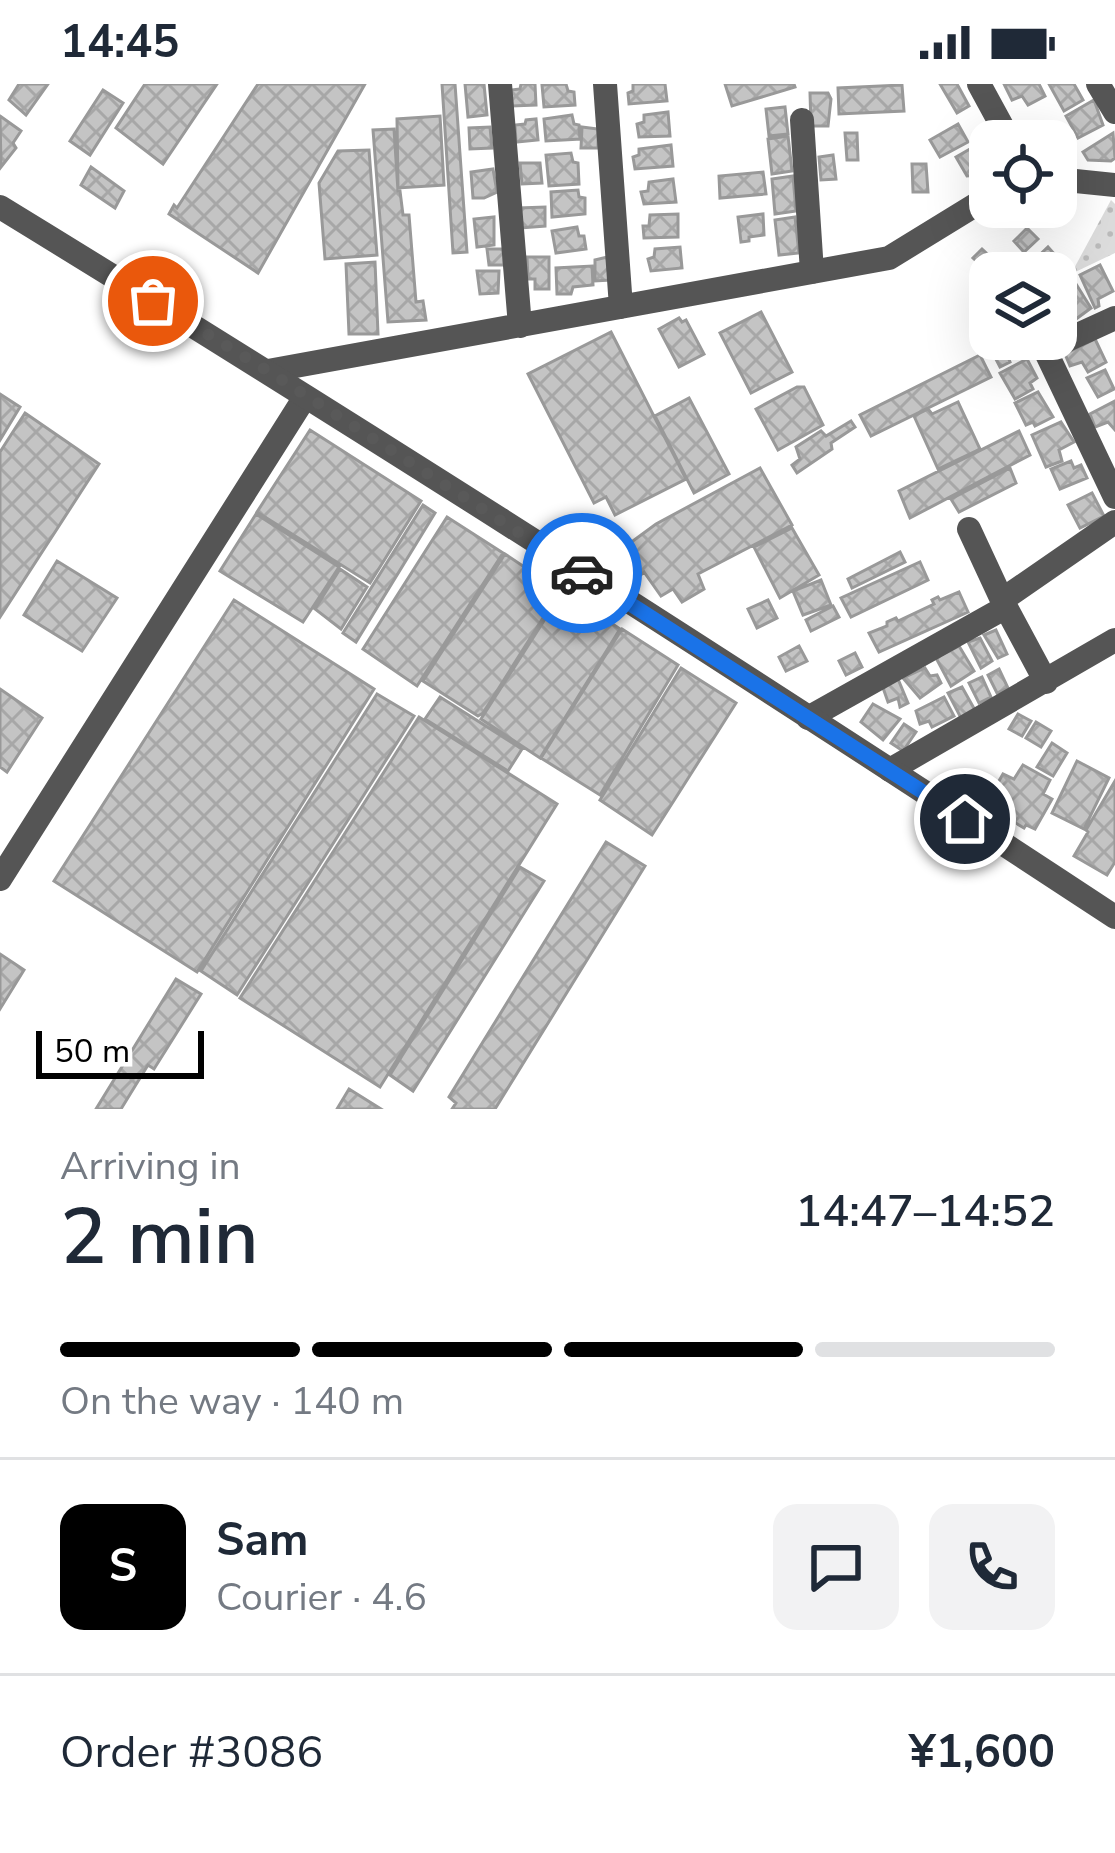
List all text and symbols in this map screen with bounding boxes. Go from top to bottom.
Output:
text: 14:45 [60,12,179,73]
map controls [969,120,1077,360]
button: locate [969,120,1077,228]
pin [102,250,204,352]
button: layers [969,252,1077,360]
icon: bag [120,268,186,334]
courier [522,513,642,633]
icon: car [549,540,615,606]
pin [914,768,1016,870]
icon: home [932,786,998,852]
scale bar [36,1025,204,1078]
text: 50 m [54,1029,130,1074]
text: Arriving in [60,1140,241,1193]
text: 14:47–14:52 [795,1181,1055,1242]
text: 2 min [60,1184,259,1291]
text: On the way · 140 m [60,1375,404,1428]
button: chat [773,1504,899,1630]
button: phone [929,1504,1055,1630]
text: Sam [216,1510,308,1571]
text: S [109,1536,137,1597]
text: Courier · 4.6 [216,1571,427,1624]
text: Order #3086 [60,1722,323,1783]
text: ¥1,600 [909,1722,1055,1783]

